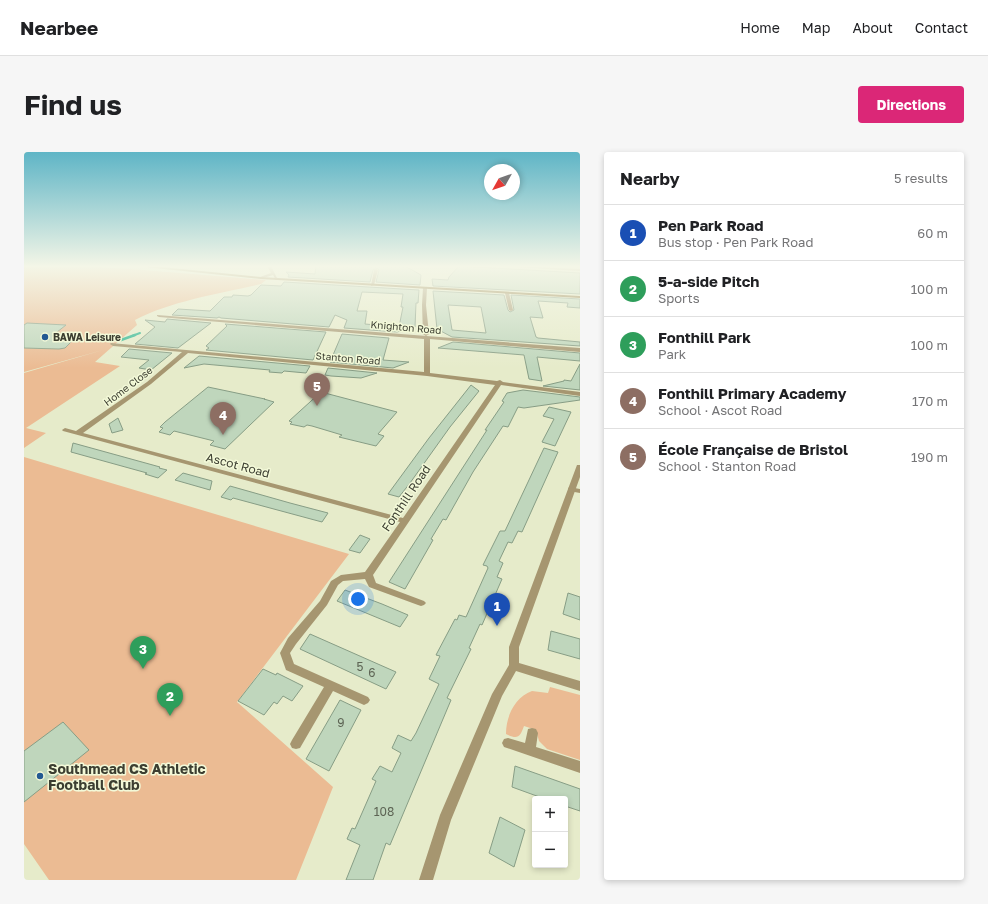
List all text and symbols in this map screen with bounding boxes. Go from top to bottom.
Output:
text: Nearbee [20,16,98,39]
text: Home [740,19,780,36]
text: Map [802,19,830,36]
text: About [852,19,893,36]
text: Contact [915,19,968,36]
button: Directions [858,86,964,123]
text: Find us [24,88,122,121]
north arrow [484,164,520,200]
text: Nearby [620,168,680,189]
text: 5 results [894,170,948,186]
text: Pen Park Road [658,216,764,234]
text: 1 [630,225,636,241]
text: 60 m [917,225,948,241]
text: Bus stop · Pen Park Road [658,234,813,250]
text: 5-a-side Pitch [658,272,759,290]
text: 2 [629,281,637,297]
text: 100 m [911,281,948,297]
text: Sports [658,290,700,306]
street label: Knighton Road [370,318,442,336]
text: Fonthill Park [658,328,751,346]
place label: BAWA Leisure [53,331,121,343]
marker: BAWA Leisure [40,332,50,342]
text: 3 [629,337,637,353]
text: 100 m [911,337,948,353]
text: Park [658,346,686,362]
street label: Stanton Road [315,349,381,367]
street label: Home Close [101,364,155,408]
pin: 5 [304,373,330,406]
text: Fonthill Primary Academy [658,384,846,402]
text: 4 [629,393,637,409]
text: 170 m [912,393,948,409]
pin: 4 [210,402,236,435]
text: School · Ascot Road [658,402,782,418]
text: École Française de Bristol [658,440,848,458]
street label: Ascot Road [205,449,271,481]
text: 5 [629,449,637,465]
text: 190 m [911,449,948,465]
text: School · Stanton Road [658,458,796,474]
street label: Fonthill Road [378,462,434,534]
your location [348,589,368,609]
pin: 1 [484,593,510,626]
pin: 3 [130,636,156,669]
house number: 5 [357,659,364,674]
house number: 6 [368,665,376,680]
pin: 2 [157,683,183,716]
house number: 9 [337,715,345,730]
place label: Southmead CS Athletic Football Club [48,760,206,793]
marker: Southmead CS Athletic Football Club [35,771,45,781]
map controls [532,796,568,868]
button: + [532,796,568,832]
house number: 108 [374,804,394,819]
button: − [532,832,568,868]

